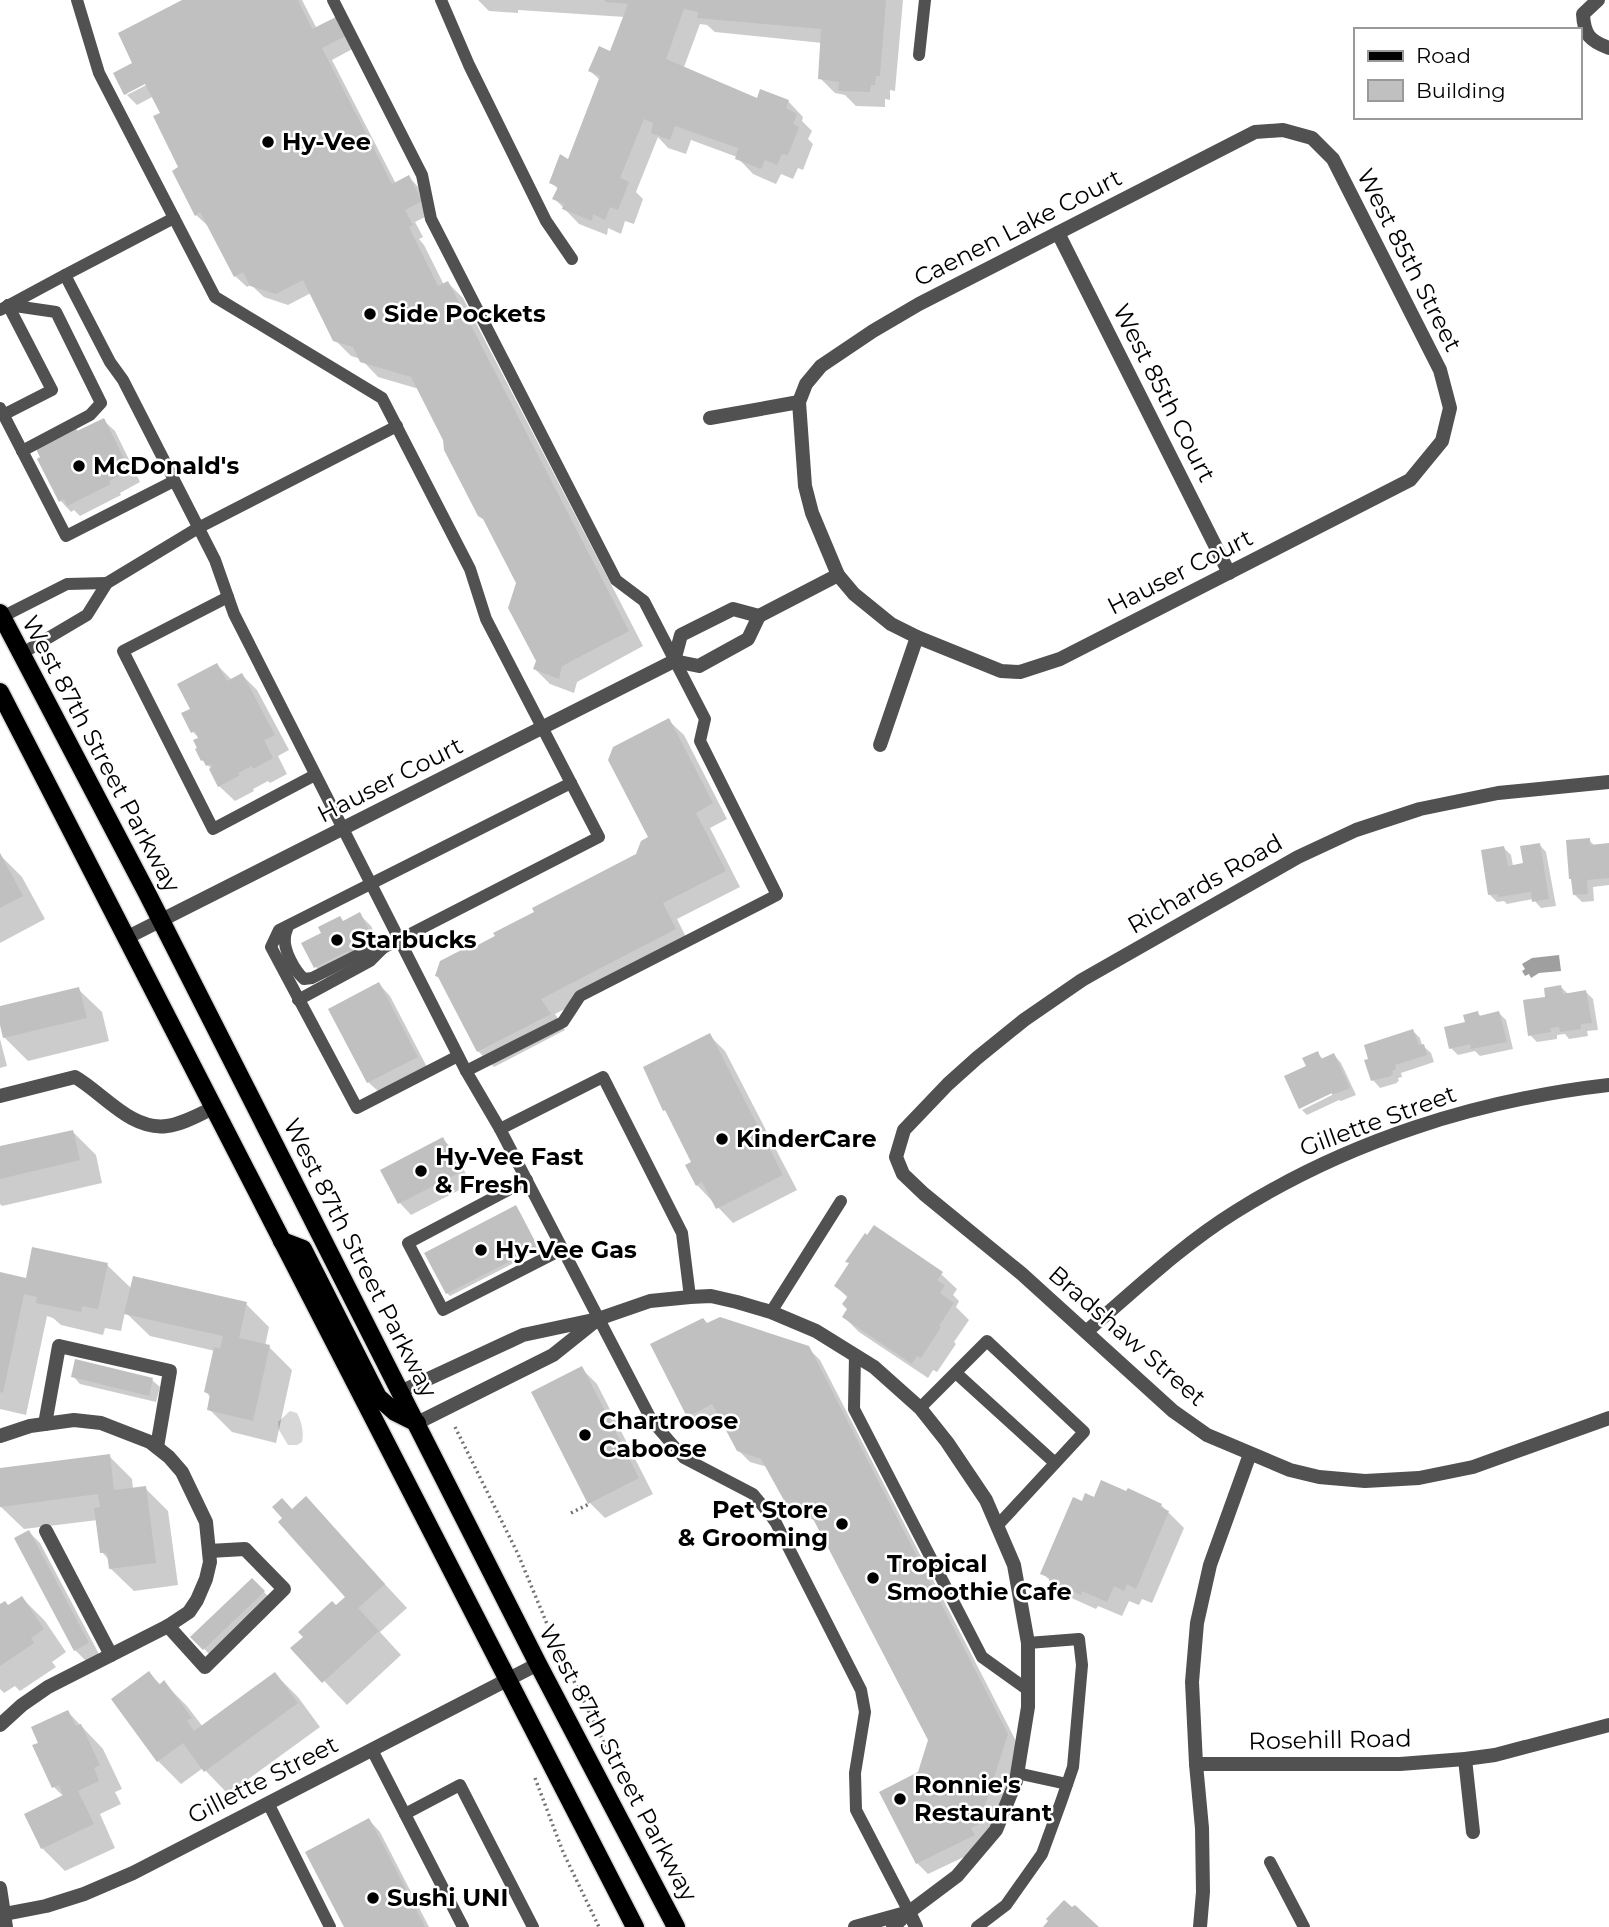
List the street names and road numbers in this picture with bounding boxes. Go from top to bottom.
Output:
street label: Caenen Lake Court [909,163,1127,292]
street label: West 85th Street [1351,164,1468,356]
street label: West 85th Court [1107,299,1222,487]
street label: Hauser Court [1102,522,1258,621]
street label: West 87th Street Parkway [16,610,187,897]
street label: Hauser Court [312,730,468,829]
street label: Richards Road [1122,828,1287,940]
street label: Gillette Street [1296,1079,1460,1162]
street label: West 87th Street Parkway [277,1113,444,1402]
street label: Bradshaw Street [1043,1259,1212,1412]
street label: West 87th Street Parkway [533,1619,704,1906]
street label: Rosehill Road [1248,1724,1412,1755]
street label: Gillette Street [183,1729,343,1830]

